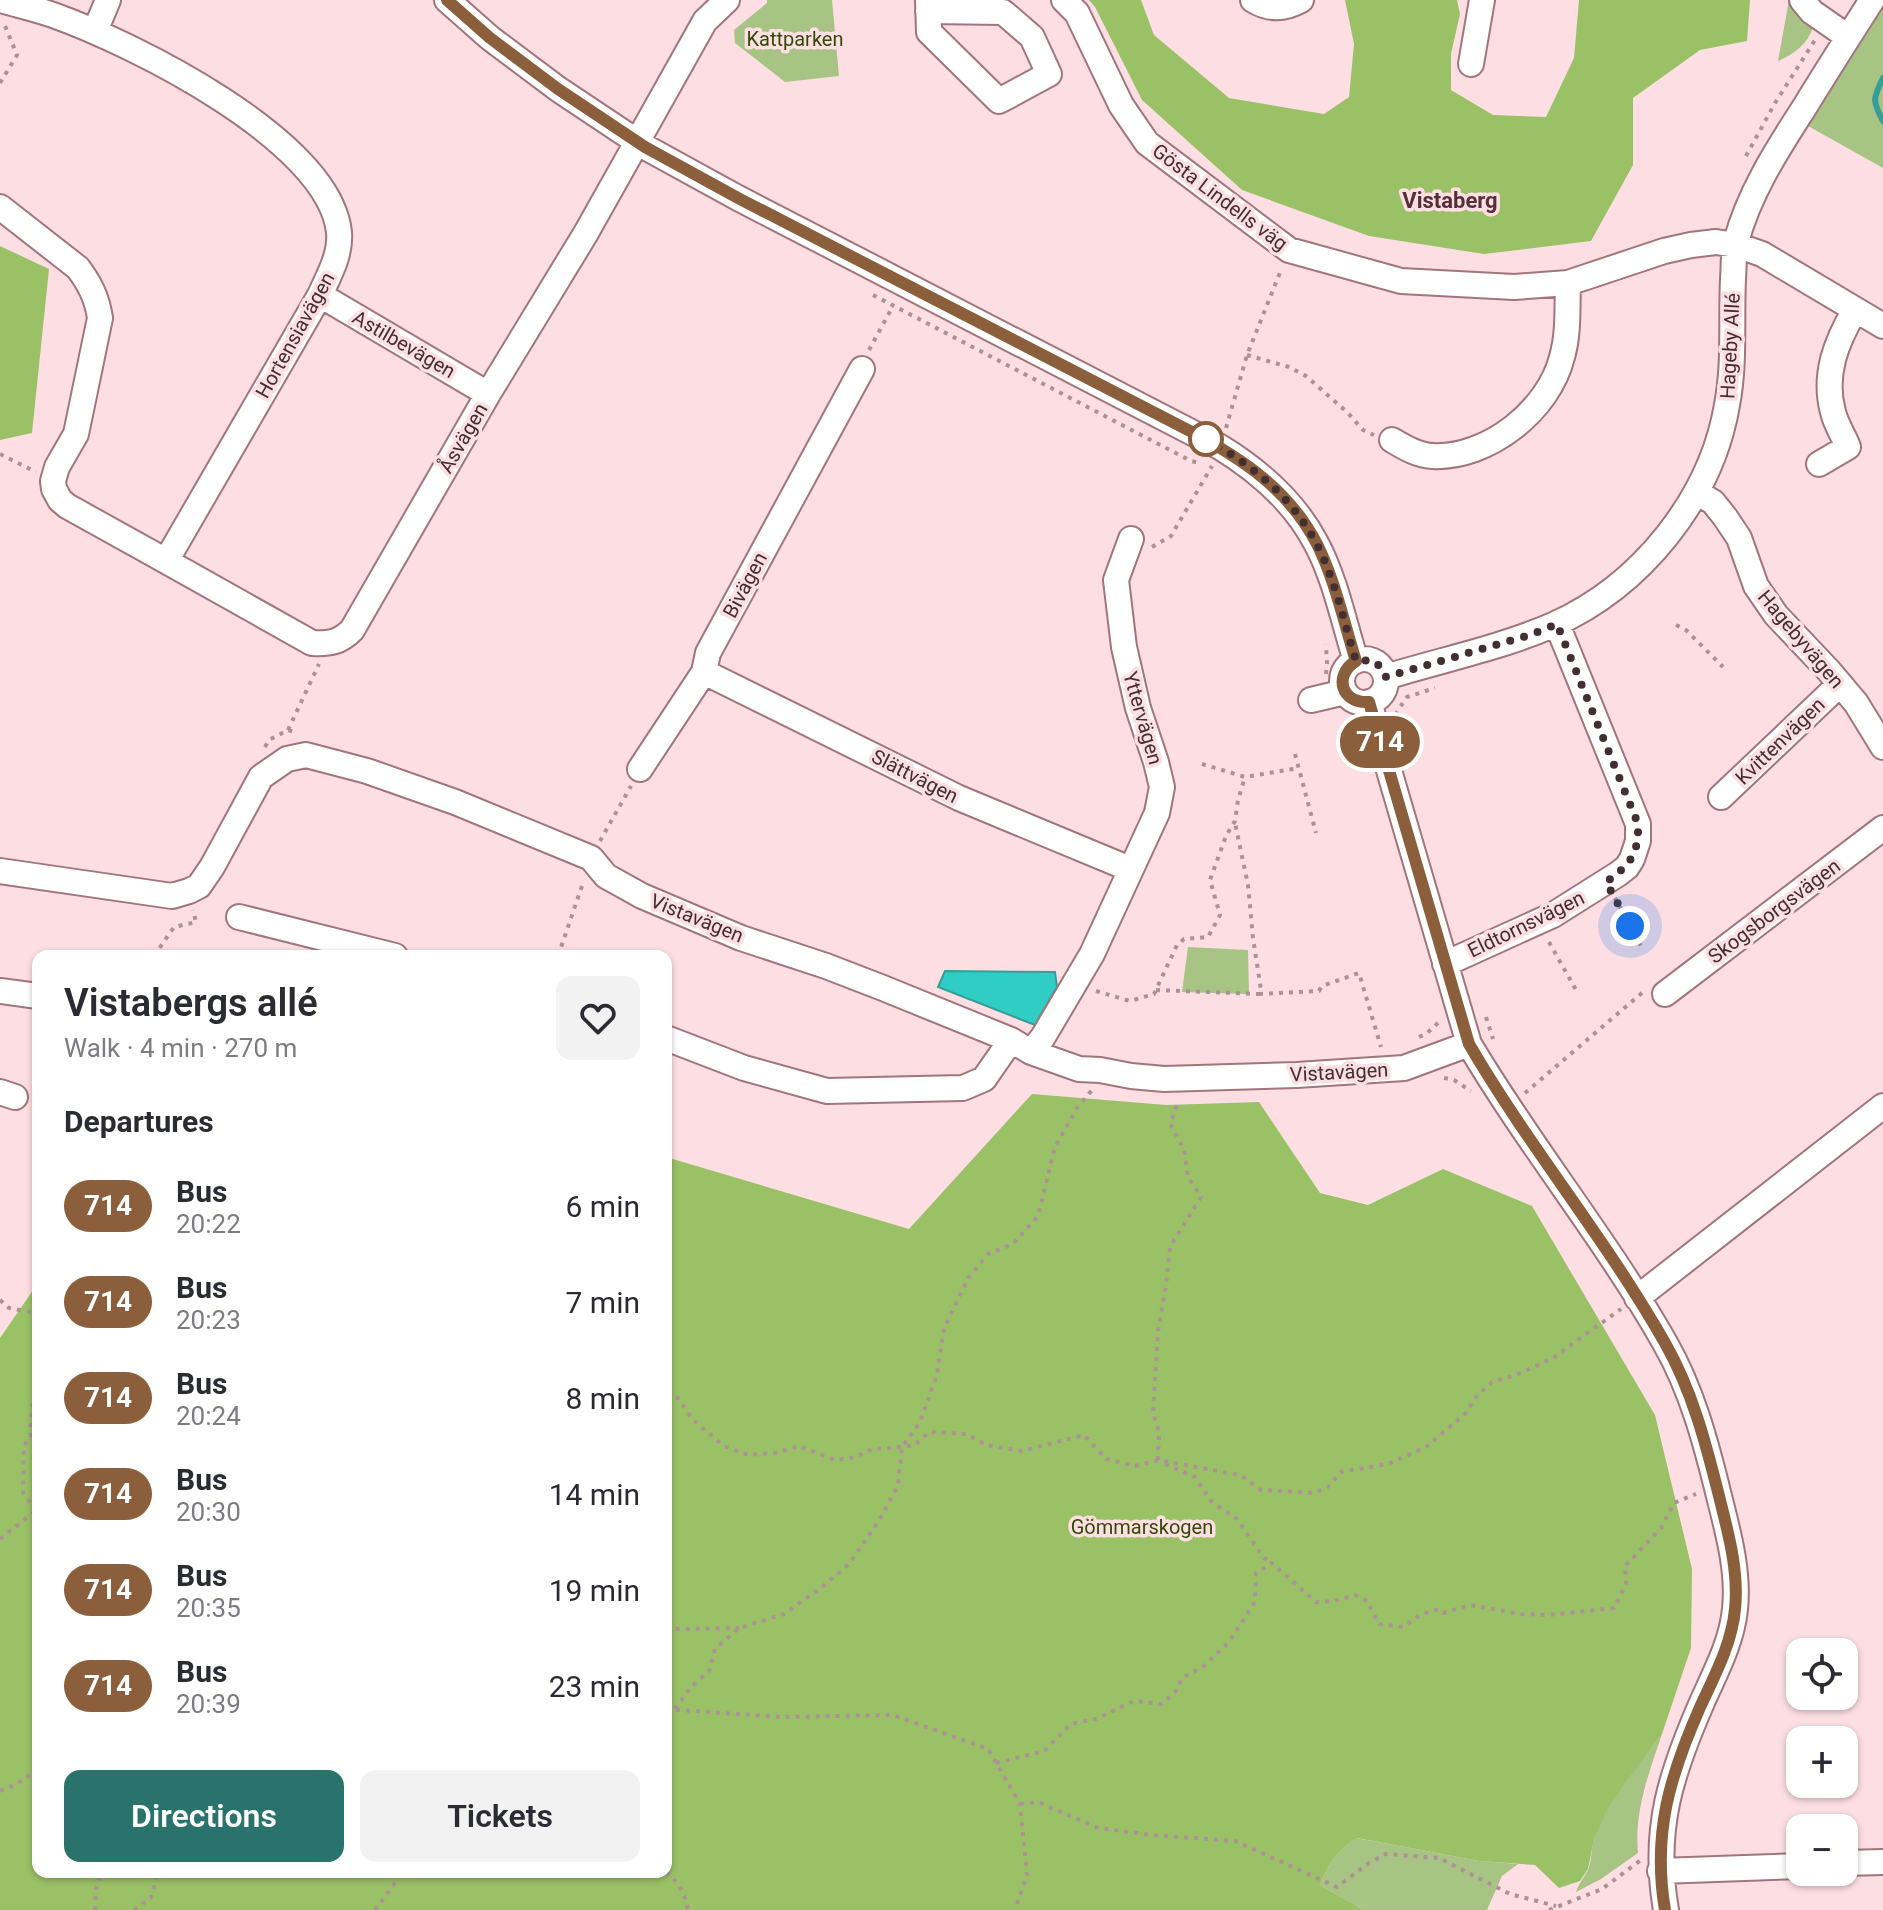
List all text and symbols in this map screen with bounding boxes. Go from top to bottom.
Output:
park label: Kattparken [747,27,844,51]
street label: Gösta Lindells väg [1148,138,1292,256]
district label: Vistaberg [1402,188,1498,213]
street label: Hortensiavägen [250,268,340,402]
street label: Hageby Allé [1715,292,1745,400]
street label: Astilbevägen [348,305,460,383]
street label: Åsvägen [433,399,493,477]
unlabelled marker [1189,422,1223,456]
street label: Bivägen [718,548,772,622]
street label: Hagebyvägen [1753,585,1849,693]
street label: Yttervägen [1118,669,1168,767]
street label: Kvittenvägen [1730,693,1830,789]
line badge: 714 [1334,716,1426,768]
text: 714 [1356,725,1404,758]
street label: Slättvägen [868,744,962,808]
street label: Skogsborgsvägen [1703,854,1845,968]
street label: Eldtornsvägen [1464,885,1588,963]
street label: Vistavägen [647,888,747,948]
your location [1610,906,1650,946]
button: heart [556,976,640,1060]
text: Vistabergs allé [64,981,318,1025]
text: Walk · 4 min · 270 m [64,1033,297,1063]
street label: Vistavägen [1289,1057,1389,1087]
text: Departures [64,1104,214,1139]
text: Bus [176,1174,227,1209]
text: 714 [84,1189,132,1222]
text: 6 min [566,1189,640,1224]
text: 20:22 [176,1209,241,1239]
text: Bus [176,1270,227,1305]
text: 714 [84,1285,132,1318]
text: 7 min [566,1285,640,1320]
text: 20:23 [176,1305,241,1335]
text: Bus [176,1366,227,1401]
text: 714 [84,1381,132,1414]
text: 8 min [566,1381,640,1416]
text: 20:24 [176,1401,241,1431]
text: Bus [176,1462,227,1497]
text: 714 [84,1477,132,1510]
text: 14 min [549,1477,640,1512]
text: 20:30 [176,1497,241,1527]
park label: Gömmarskogen [1071,1515,1213,1539]
text: Bus [176,1558,227,1593]
text: 714 [84,1573,132,1606]
text: 19 min [549,1573,640,1608]
text: 20:35 [176,1593,241,1623]
map controls [1786,1638,1858,1886]
button: locate [1786,1638,1858,1710]
text: Bus [176,1654,227,1689]
text: 714 [84,1669,132,1702]
text: 23 min [549,1669,640,1704]
text: 20:39 [176,1689,241,1719]
button: + [1786,1726,1858,1798]
button: Directions [64,1770,344,1862]
button: Tickets [360,1770,640,1862]
button: − [1786,1814,1858,1886]

